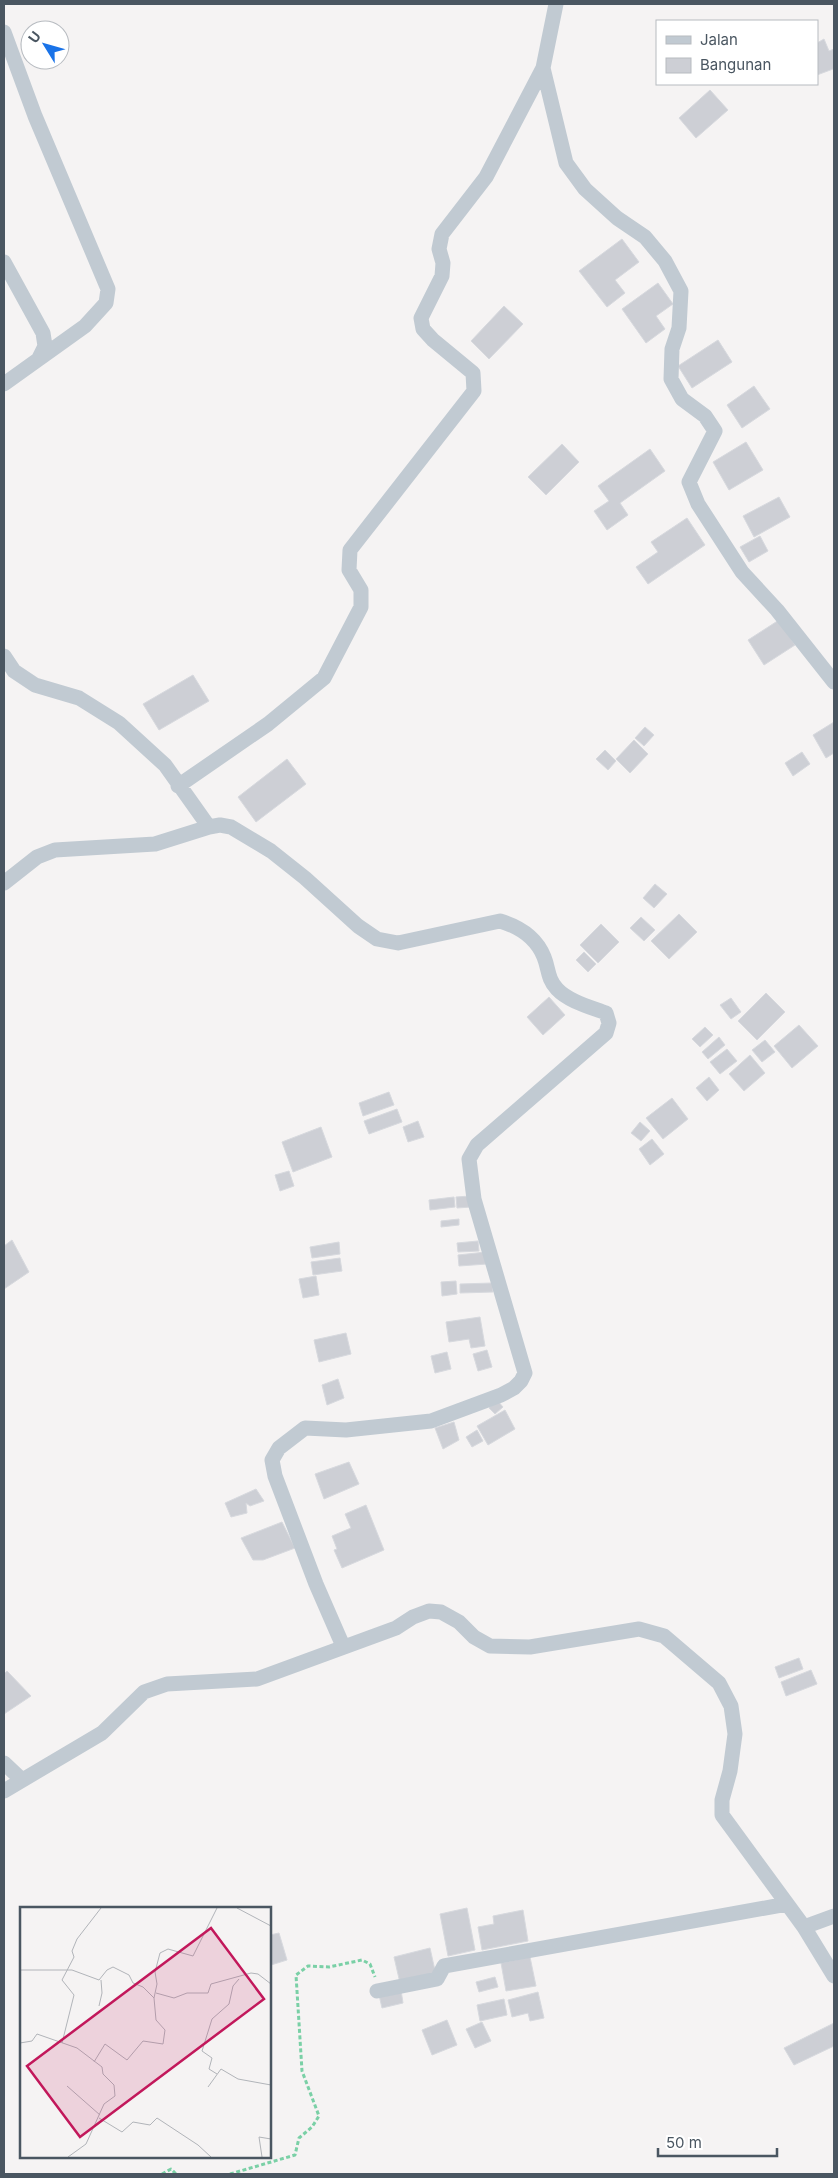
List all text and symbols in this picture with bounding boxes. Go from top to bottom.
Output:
north arrow [20,20,70,70]
legend [656,20,818,85]
text: U [24,28,44,46]
text: Jalan [700,30,738,49]
text: Bangunan [700,55,771,74]
inset map [20,1907,271,2158]
scale bar [658,2126,777,2158]
text: 50 m [666,2133,702,2152]

